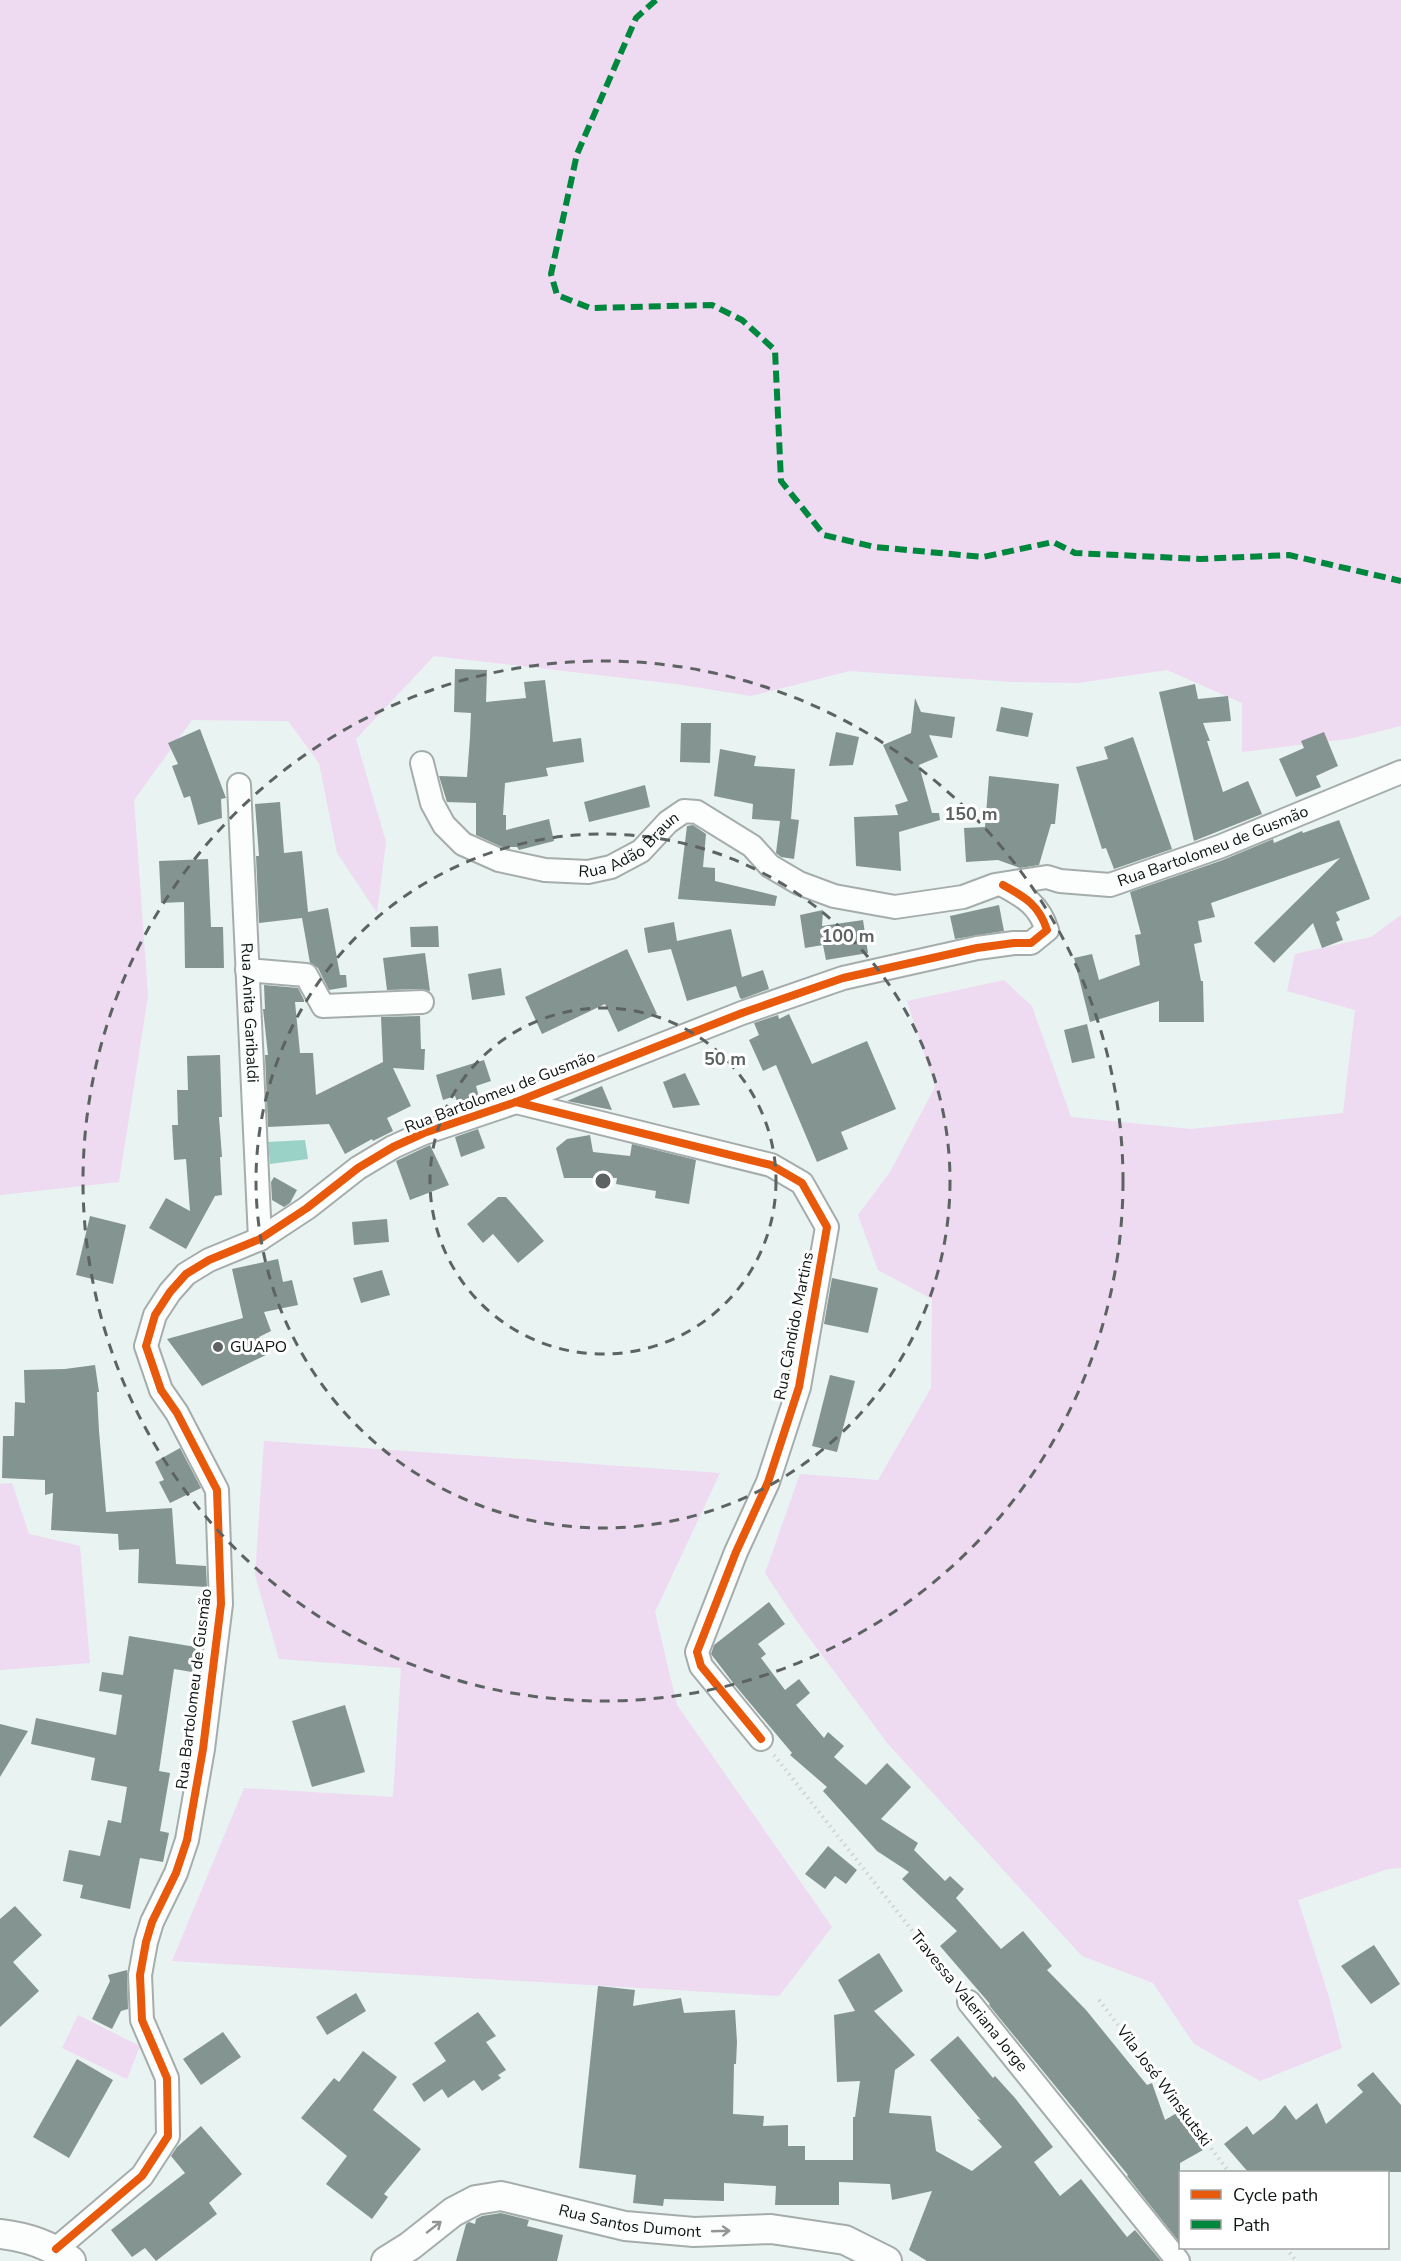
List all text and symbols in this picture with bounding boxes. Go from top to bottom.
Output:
street label: Rua Bartolomeu de Gusmão [1115,800,1312,893]
text: 150 m [944,802,998,826]
street label: Rua Adão Braun [578,807,683,883]
text: 100 m [821,924,875,948]
street label: Rua Anita Garibaldi [235,942,264,1083]
street label: Rua Bartolomeu de Gusmão [402,1045,598,1139]
text: 50 m [704,1047,746,1071]
centre of rings [593,1171,613,1191]
street label: Rua Cândido Martins [769,1250,819,1402]
place label: GUAPO [230,1336,287,1358]
marker: GUAPO [211,1340,225,1354]
street label: Rua Bartolomeu de Gusmão [171,1587,217,1791]
street label: Travessa Valeriana Jorge [905,1926,1033,2076]
street label: Vila José Winskutski [1111,2020,1217,2151]
legend [1179,2171,1389,2249]
text: Cycle path [1233,2183,1318,2207]
street label: Rua Santos Dumont [556,2199,702,2243]
text: Path [1233,2213,1270,2237]
one-way arrow [425,2221,441,2234]
one-way arrow [710,2225,730,2237]

